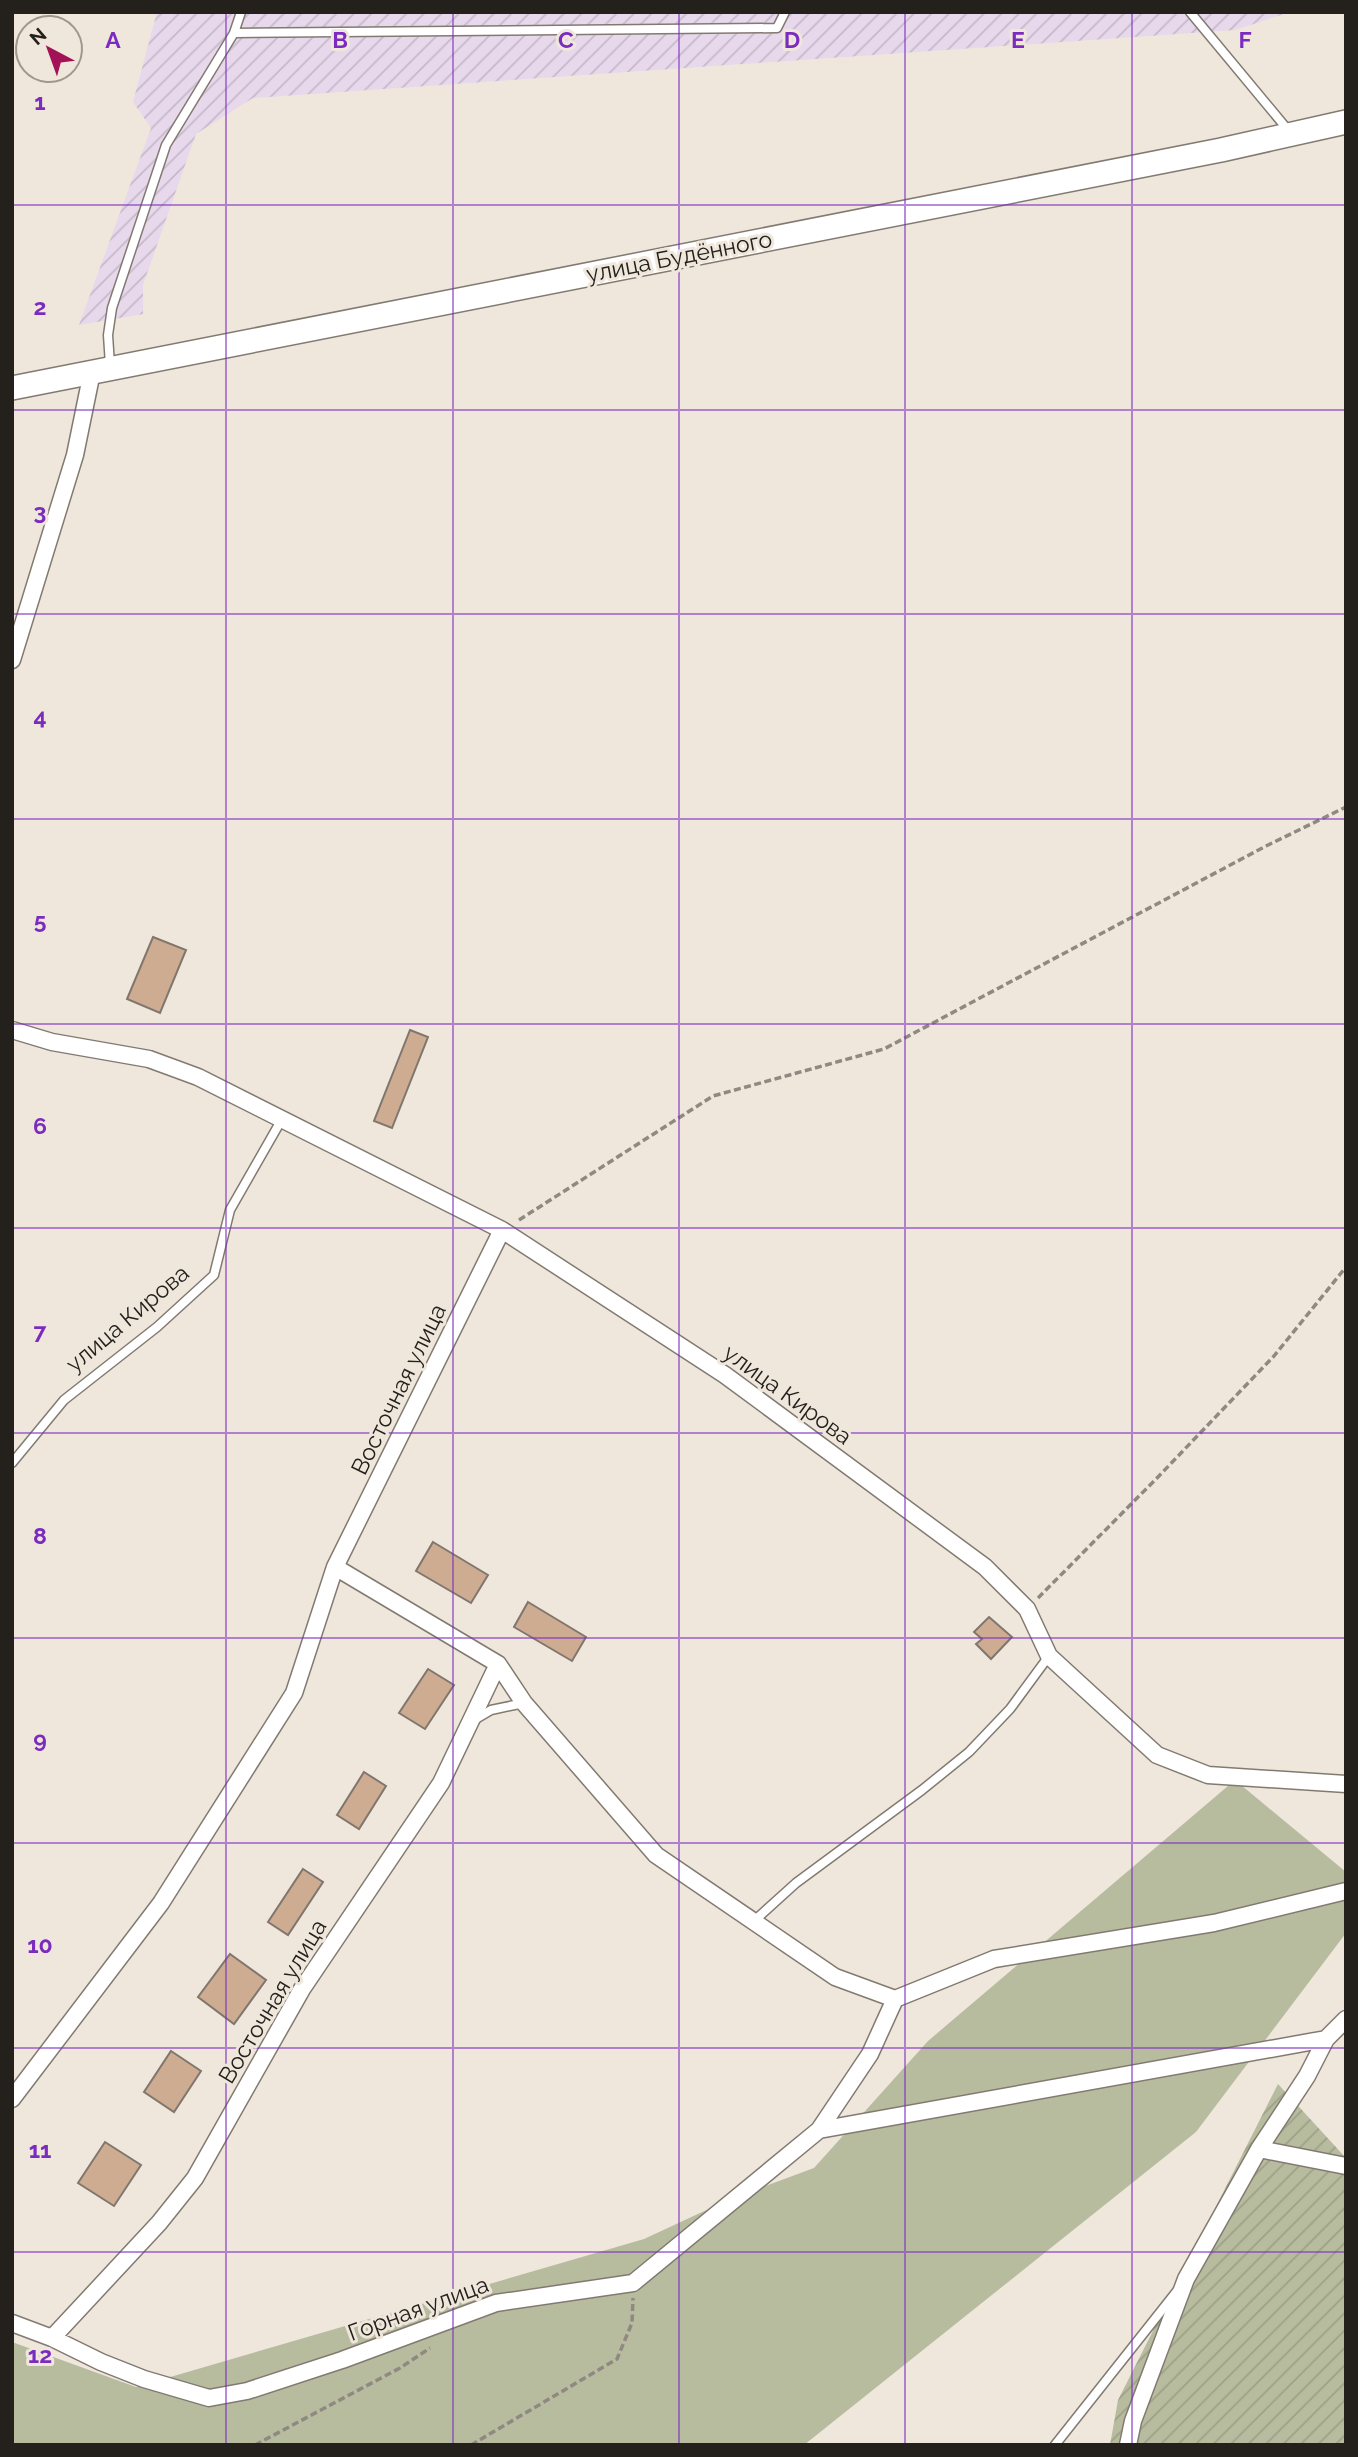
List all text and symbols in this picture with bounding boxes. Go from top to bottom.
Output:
north arrow [14,14,84,84]
text: N [25,23,51,49]
text: A [105,26,121,53]
text: B [332,26,348,53]
text: C [558,26,574,53]
text: D [784,26,800,53]
text: E [1011,26,1025,53]
text: F [1238,26,1252,53]
text: 1 [34,88,46,115]
street label: улица Будённого [584,225,774,287]
text: 2 [34,293,46,320]
text: 3 [34,498,46,525]
text: 4 [33,703,47,730]
text: 5 [34,907,47,934]
text: 6 [33,1112,47,1139]
street label: улица Кирова [60,1259,194,1377]
street label: Восточная улица [345,1299,451,1479]
text: 7 [34,1317,47,1344]
street label: улица Кирова [719,1338,857,1450]
text: 8 [33,1522,47,1549]
text: 9 [33,1726,47,1753]
street label: Восточная улица [212,1914,332,2088]
text: 10 [27,1931,53,1958]
text: 11 [29,2136,51,2163]
street label: Горная улица [344,2270,492,2346]
text: 12 [28,2341,52,2368]

